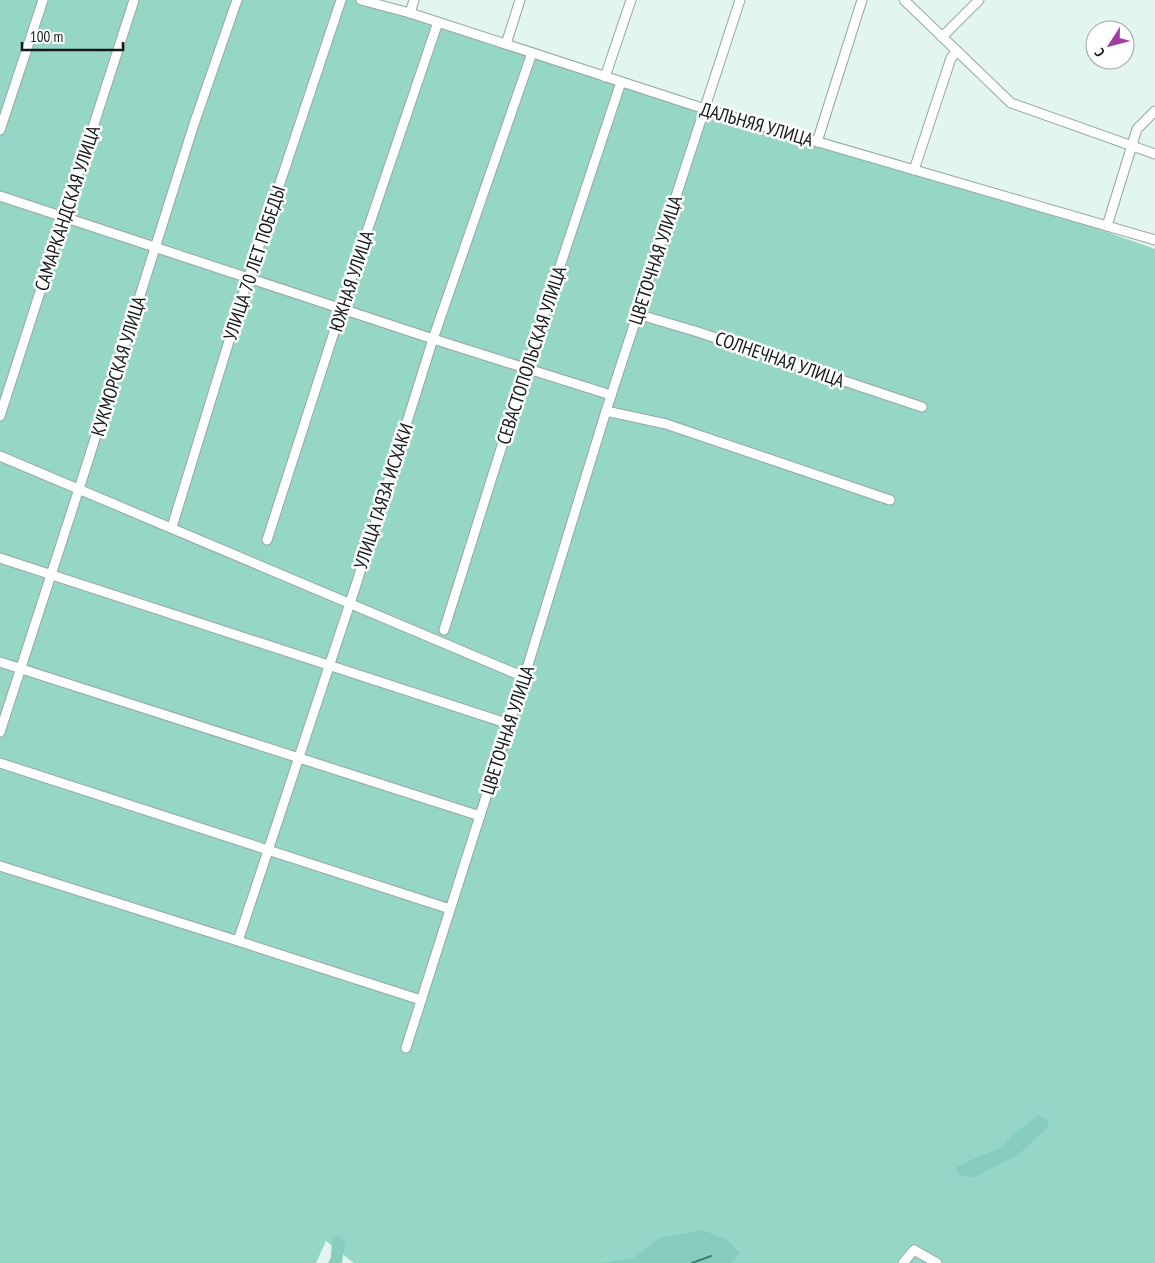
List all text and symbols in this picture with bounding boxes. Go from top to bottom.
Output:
scale bar [22,20,124,52]
north arrow [1085,20,1135,70]
text: 100 m [30,27,63,46]
text: С [1090,44,1109,61]
street label: ДАЛЬНЯЯ УЛИЦА [698,96,816,152]
street label: САМАРКАНДСКАЯ УЛИЦА [29,122,105,294]
street label: УЛИЦА 70 ЛЕТ ПОБЕДЫ [218,183,290,343]
street label: ЦВЕТОЧНАЯ УЛИЦА [623,192,687,328]
street label: ЮЖНАЯ УЛИЦА [323,227,379,335]
street label: СЕВАСТОПОЛЬСКАЯ УЛИЦА [491,263,571,447]
street label: КУКМОРСКАЯ УЛИЦА [85,293,151,439]
street label: СОЛНЕЧНАЯ УЛИЦА [712,326,848,392]
street label: УЛИЦА ГАЯЗА ИСХАКИ [348,420,418,572]
street label: ЦВЕТОЧНАЯ УЛИЦА [475,662,539,798]

